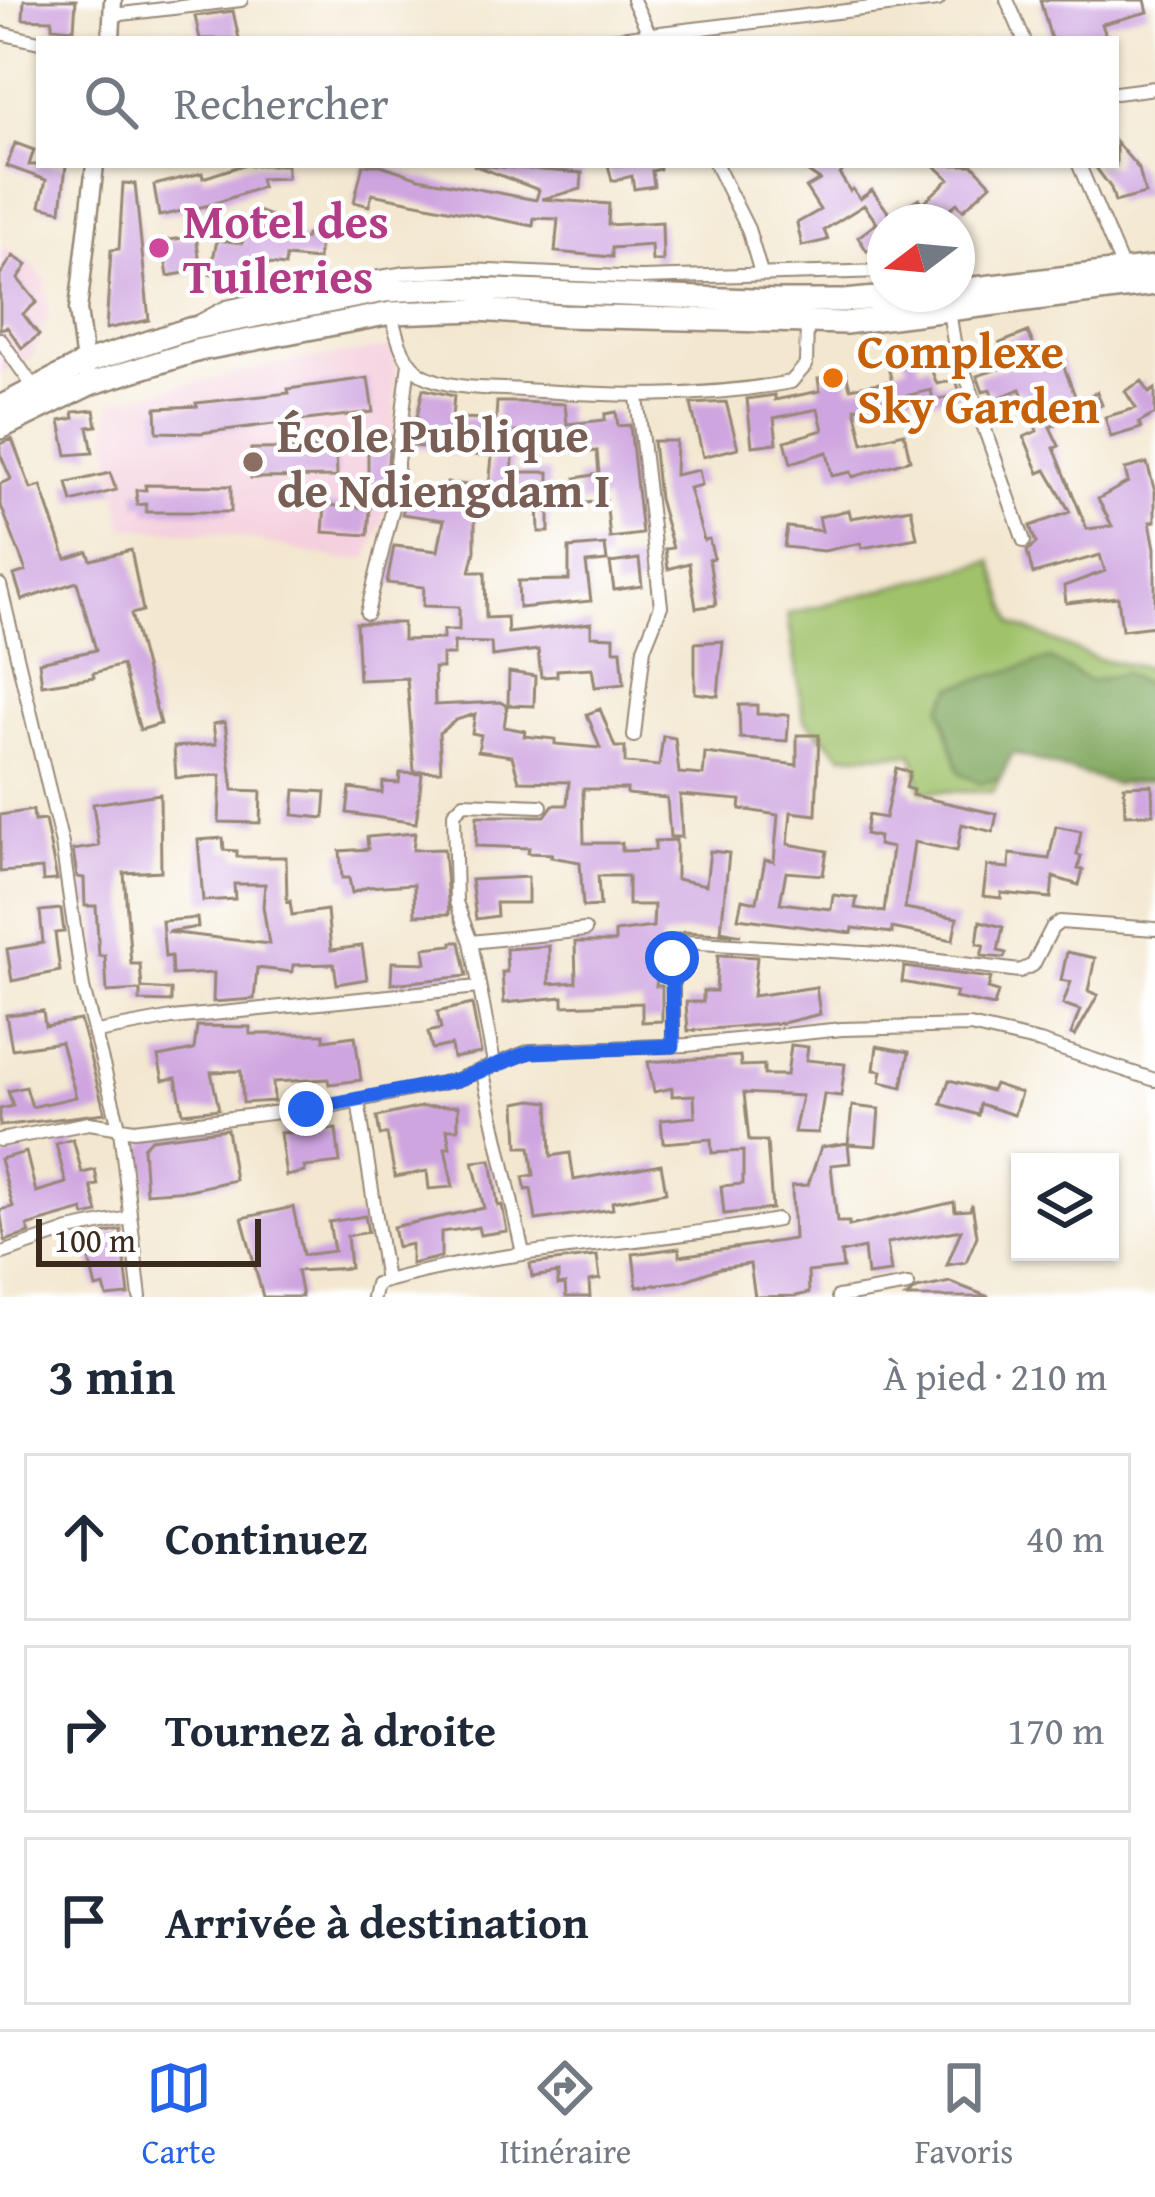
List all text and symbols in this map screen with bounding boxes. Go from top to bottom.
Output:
search box [36,36,1119,168]
icon: search [78,69,144,135]
text: Rechercher [174,70,389,135]
place label: Motel des Tuileries [183,185,389,311]
north arrow [867,204,975,312]
marker: Motel des Tuileries [146,235,172,261]
place label: Complexe Sky Garden [857,315,1099,441]
marker: Complexe Sky Garden [820,365,846,391]
place label: École Publique de Ndiengdam I [277,399,610,525]
marker: École Publique de Ndiengdam I [240,449,266,475]
route start [645,931,699,985]
route end [279,1082,333,1136]
map controls [1011,1153,1119,1261]
button: layers [1011,1153,1119,1261]
scale bar [36,1213,261,1266]
text: 100 m [54,1216,136,1264]
text: 3 min [48,1338,175,1413]
text: À pied · 210 m [883,1347,1107,1404]
icon: ahead [51,1504,117,1570]
text: Continuez [165,1505,368,1570]
text: 40 m [1026,1509,1104,1566]
icon: right [51,1696,117,1762]
text: Tournez à droite [165,1697,496,1762]
text: 170 m [1007,1701,1104,1758]
icon: arrive [51,1888,117,1954]
text: Arrivée à destination [165,1889,589,1954]
tab: Carte [142,2055,216,2175]
tab: Itinéraire [499,2055,631,2175]
tab: Favoris [915,2055,1013,2175]

